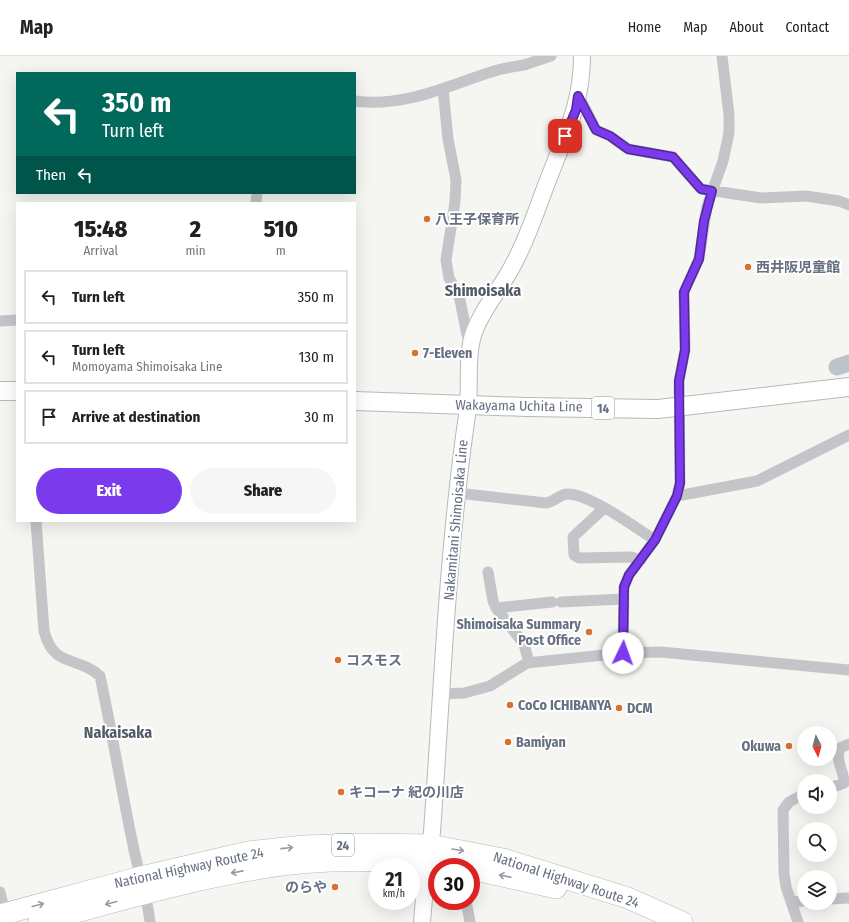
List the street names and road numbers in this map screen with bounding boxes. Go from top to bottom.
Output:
street label: Wakayama Uchita Line [455,396,583,416]
road number: 14 [592,397,614,419]
street label: Nakamitani Shimoisaka Line [441,439,471,601]
road number: 24 [332,834,354,856]
street label: National Highway Route 24 [113,844,266,892]
street label: National Highway Route 24 [491,848,641,912]

